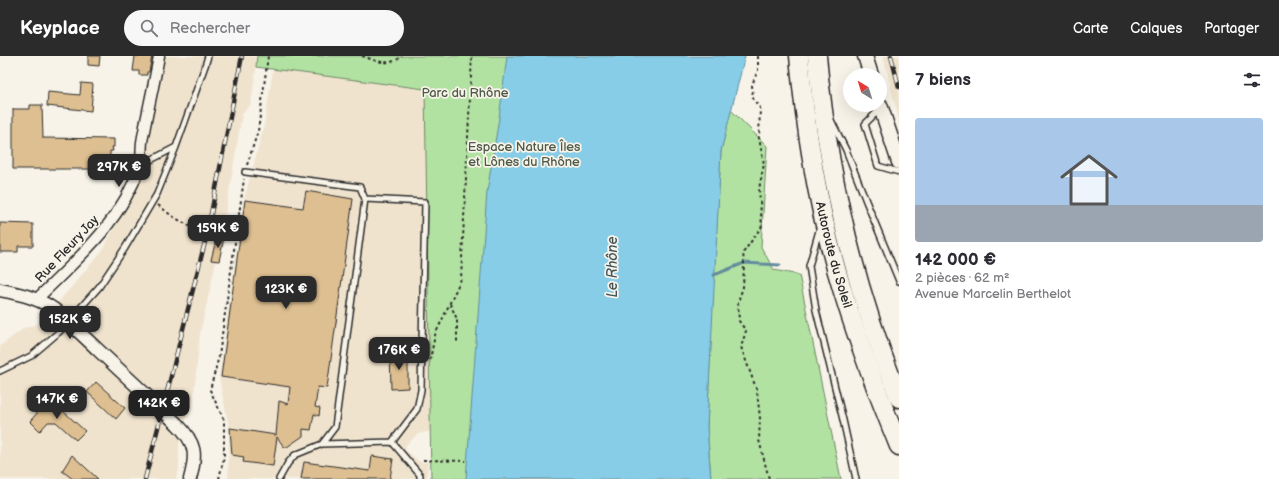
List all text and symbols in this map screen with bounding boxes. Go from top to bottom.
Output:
search box [124,10,404,46]
text: Keyplace [20,17,100,40]
icon: search [138,17,160,39]
text: Rechercher [170,19,250,38]
text: Carte [1073,20,1108,37]
text: Calques [1130,20,1182,37]
text: Partager [1204,20,1259,37]
north arrow [843,68,887,112]
map controls [843,68,887,112]
icon: filters [1241,69,1263,91]
text: 7 biens [915,70,971,90]
park label: Parc du Rhône [422,85,509,101]
park label: Espace Nature Îles et Lônes du Rhône [468,139,581,170]
icon: home [1053,144,1125,216]
pin: 297K € [86,154,152,188]
text: 297K € [97,159,141,175]
street label: Autoroute du Soleil [812,200,856,310]
street label: Rue Fleury Jay [32,212,102,286]
pin: 159K € [185,215,251,249]
text: 159K € [197,220,239,236]
water label: Le Rhône [604,236,621,298]
text: 142 000 € [915,250,996,270]
text: 2 pièces · 62 m² [915,270,1010,286]
pin: 123K € [253,276,319,310]
text: 123K € [265,281,307,297]
text: Avenue Marcelin Berthelot [915,286,1071,302]
pin: 152K € [37,306,103,340]
text: 152K € [49,311,91,327]
pin: 176K € [366,337,432,371]
text: 176K € [378,342,420,358]
pin: 147K € [24,386,90,420]
pin: 142K € [126,390,192,424]
text: 147K € [36,391,78,407]
text: 142K € [137,395,181,411]

